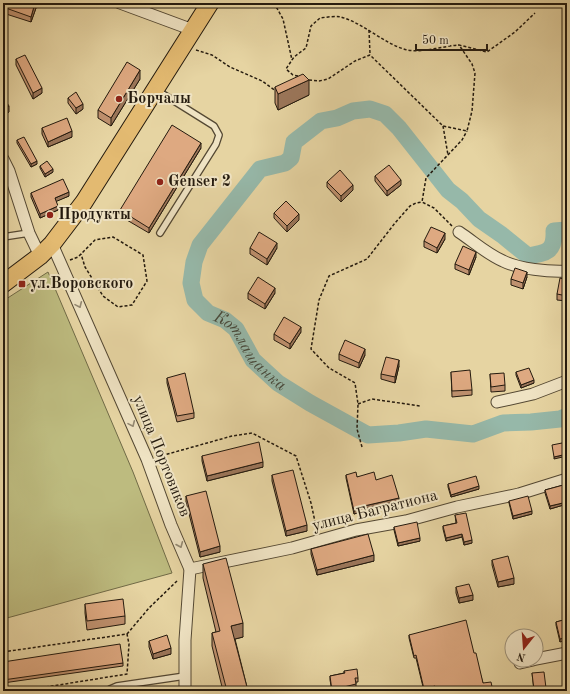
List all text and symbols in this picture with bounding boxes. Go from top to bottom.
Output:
scale bar [416,26,487,52]
text: 50 m [422,34,449,47]
place label: Борчалы [127,91,191,107]
marker: Борчалы [114,94,124,104]
place label: Genser 2 [168,174,231,190]
marker: Genser 2 [155,177,165,187]
place label: Продукты [58,207,131,223]
marker: Продукты [45,210,55,220]
place label: ул.Воровского [30,276,133,292]
marker: ул.Воровского [17,279,27,289]
one-way arrow [74,301,82,309]
water label: Котлашанка [211,308,289,394]
street label: улица Портовиков [129,393,193,519]
one-way arrow [127,421,135,428]
street label: улица Багратиона [311,488,439,534]
one-way arrow [175,542,183,549]
north arrow [504,628,544,668]
text: N [515,649,527,663]

